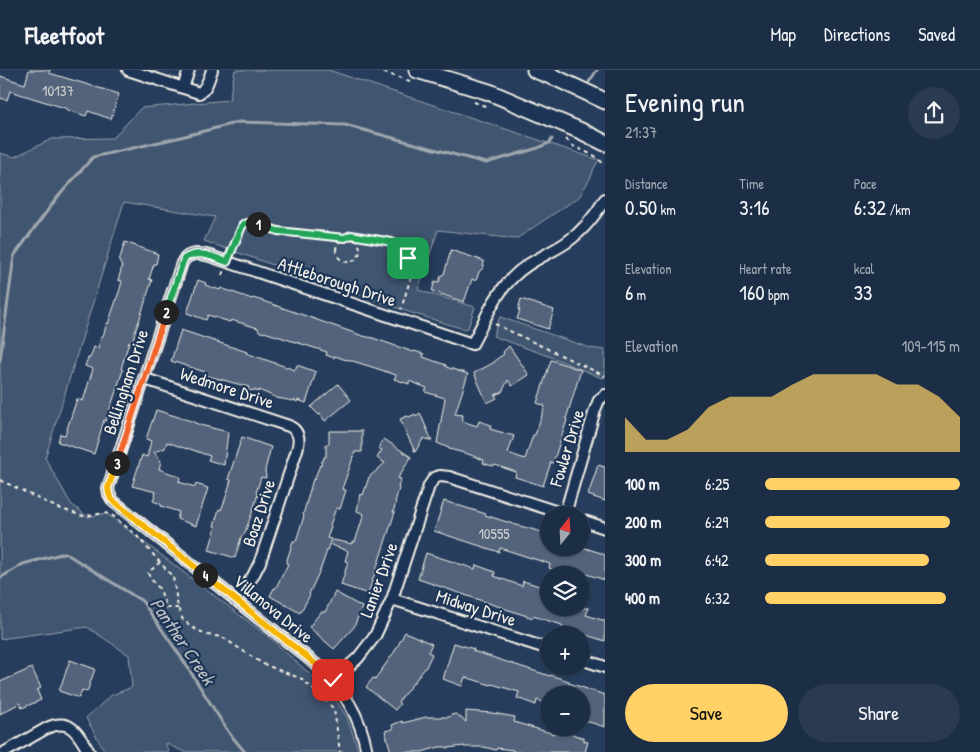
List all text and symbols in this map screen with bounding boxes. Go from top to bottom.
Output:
text: Fleetfoot [25,19,104,51]
text: Map [771,22,796,47]
text: Directions [824,22,890,47]
text: Saved [918,22,955,47]
house number: 10137 [42,80,74,101]
text: Evening run [625,83,745,121]
button: share [908,87,960,139]
text: 21:37 [625,121,657,143]
text: Distance [625,174,668,193]
text: Time [739,174,764,193]
text: Pace [854,174,877,193]
text: 0.50 [625,193,657,222]
text: 3:16 [739,193,770,222]
text: 6:32 [854,193,886,222]
text: km [657,200,676,219]
text: /km [886,200,911,219]
pin: 1 [246,212,270,236]
text: 1 [256,215,261,234]
pin [387,237,429,279]
icon: arrive [394,244,422,272]
street label: Attleborough Drive [275,251,399,312]
text: Elevation [625,259,672,278]
text: Heart rate [739,259,792,278]
text: kcal [854,259,874,278]
text: 6 [625,278,633,307]
text: 160 [739,278,765,307]
text: 33 [854,278,872,307]
text: m [633,285,646,304]
text: bpm [765,285,789,304]
pin: 2 [154,300,178,324]
text: 2 [163,303,170,322]
street label: Bellingham Drive [97,326,154,438]
text: Elevation [625,335,678,357]
text: 109–115 m [901,335,960,357]
street label: Wedmore Drive [177,361,277,414]
street label: Fowler Drive [543,406,590,490]
pin: 3 [104,450,130,476]
text: 3 [114,454,121,473]
text: 100 m [625,473,660,495]
text: 6:25 [705,473,729,495]
street label: Boaz Drive [236,476,281,550]
north arrow [540,506,590,556]
map controls [540,506,590,736]
text: 200 m [625,511,661,533]
text: 6:29 [705,511,728,533]
house number: 10555 [478,523,510,544]
street label: Lanier Drive [353,539,404,621]
text: 300 m [625,549,661,571]
text: 6:42 [705,549,729,571]
pin: 4 [192,562,218,588]
text: 4 [203,566,208,585]
button: layers [540,566,590,616]
street label: Villanova Drive [228,568,319,649]
street label: Midway Drive [433,583,519,632]
text: 400 m [625,587,660,609]
text: 6:32 [705,587,730,609]
water label: Panther Creek [144,592,223,691]
button: + [540,626,590,676]
pin [312,659,354,701]
icon: check [319,666,347,694]
button: Save [625,684,788,742]
button: Share [798,684,960,742]
button: − [540,686,590,736]

